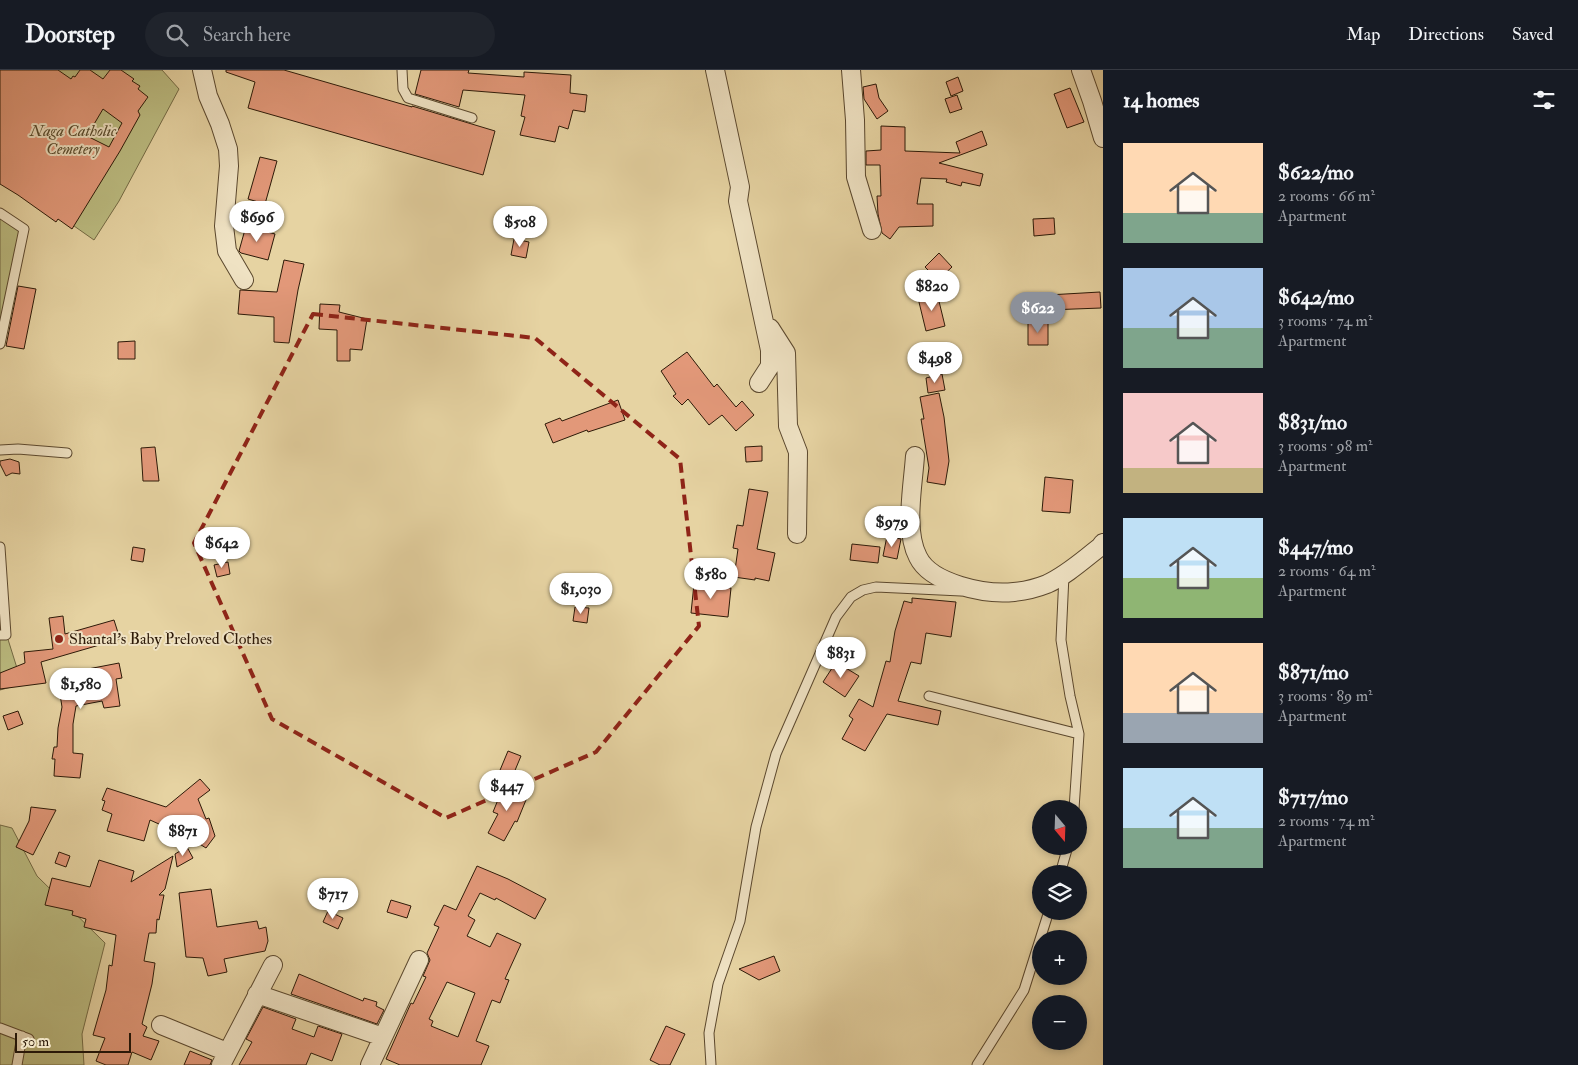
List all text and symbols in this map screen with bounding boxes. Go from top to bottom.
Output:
search box [145,12,495,57]
text: Doorstep [25,19,115,50]
icon: search [163,21,191,49]
text: Search here [203,23,291,47]
text: Map [1347,23,1380,46]
text: Directions [1408,23,1484,46]
text: Saved [1512,23,1553,46]
icon: filters [1530,86,1558,114]
text: 14 homes [1123,87,1200,114]
park label: Naga Catholic Cemetery [29,121,117,159]
text: $622/mo [1278,159,1354,186]
icon: home [1163,163,1223,223]
text: 2 rooms · 66 m² [1278,186,1375,206]
pin: $696 [227,200,287,243]
pin: $508 [490,206,550,248]
text: Apartment [1278,206,1346,226]
text: $696 [240,207,274,227]
text: $508 [504,212,536,232]
pin: $820 [902,270,962,312]
text: $820 [916,276,948,296]
text: $642/mo [1278,284,1354,311]
icon: home [1163,288,1223,348]
pin: $622 [1008,292,1068,334]
text: $622 [1021,298,1055,318]
text: 3 rooms · 74 m² [1278,311,1372,331]
text: Apartment [1278,331,1346,351]
pin: $498 [905,342,965,384]
text: $498 [918,348,952,368]
text: $831/mo [1278,409,1347,436]
icon: home [1163,413,1223,473]
text: 3 rooms · 98 m² [1278,436,1373,456]
text: Apartment [1278,456,1346,476]
pin: $979 [862,506,922,548]
text: $979 [876,512,908,532]
pin: $642 [192,526,252,569]
text: $642 [205,533,239,553]
text: $447/mo [1278,534,1353,561]
icon: home [1163,538,1223,598]
pin: $580 [681,558,741,600]
text: 2 rooms · 64 m² [1278,561,1376,581]
text: $580 [695,564,727,584]
pin: $1,030 [540,572,622,615]
text: $1,030 [560,579,602,599]
text: Apartment [1278,581,1346,601]
place label: Shantal's Baby Preloved Clothes [69,629,272,649]
marker: Shantal's Baby Preloved Clothes [53,633,65,645]
pin: $831 [811,636,871,679]
text: $831 [827,643,855,663]
text: $871/mo [1278,659,1349,686]
icon: home [1163,663,1223,723]
pin: $1,580 [40,668,122,710]
text: $1,580 [60,674,102,694]
text: 3 rooms · 89 m² [1278,686,1373,706]
text: Apartment [1278,706,1346,726]
pin: $447 [477,770,537,812]
text: $447 [490,776,524,796]
text: $717/mo [1278,784,1348,811]
icon: home [1163,788,1223,848]
north arrow [1032,800,1088,855]
map controls [1032,800,1087,1050]
text: 2 rooms · 74 m² [1278,811,1374,831]
pin: $871 [153,814,213,857]
text: $871 [168,821,198,841]
text: Apartment [1278,831,1346,851]
button: layers [1032,865,1087,920]
pin: $717 [303,878,363,920]
text: $717 [318,884,348,904]
button: + [1032,930,1087,985]
button: − [1032,995,1087,1050]
scale bar [15,1030,131,1053]
text: 50 m [22,1033,49,1050]

